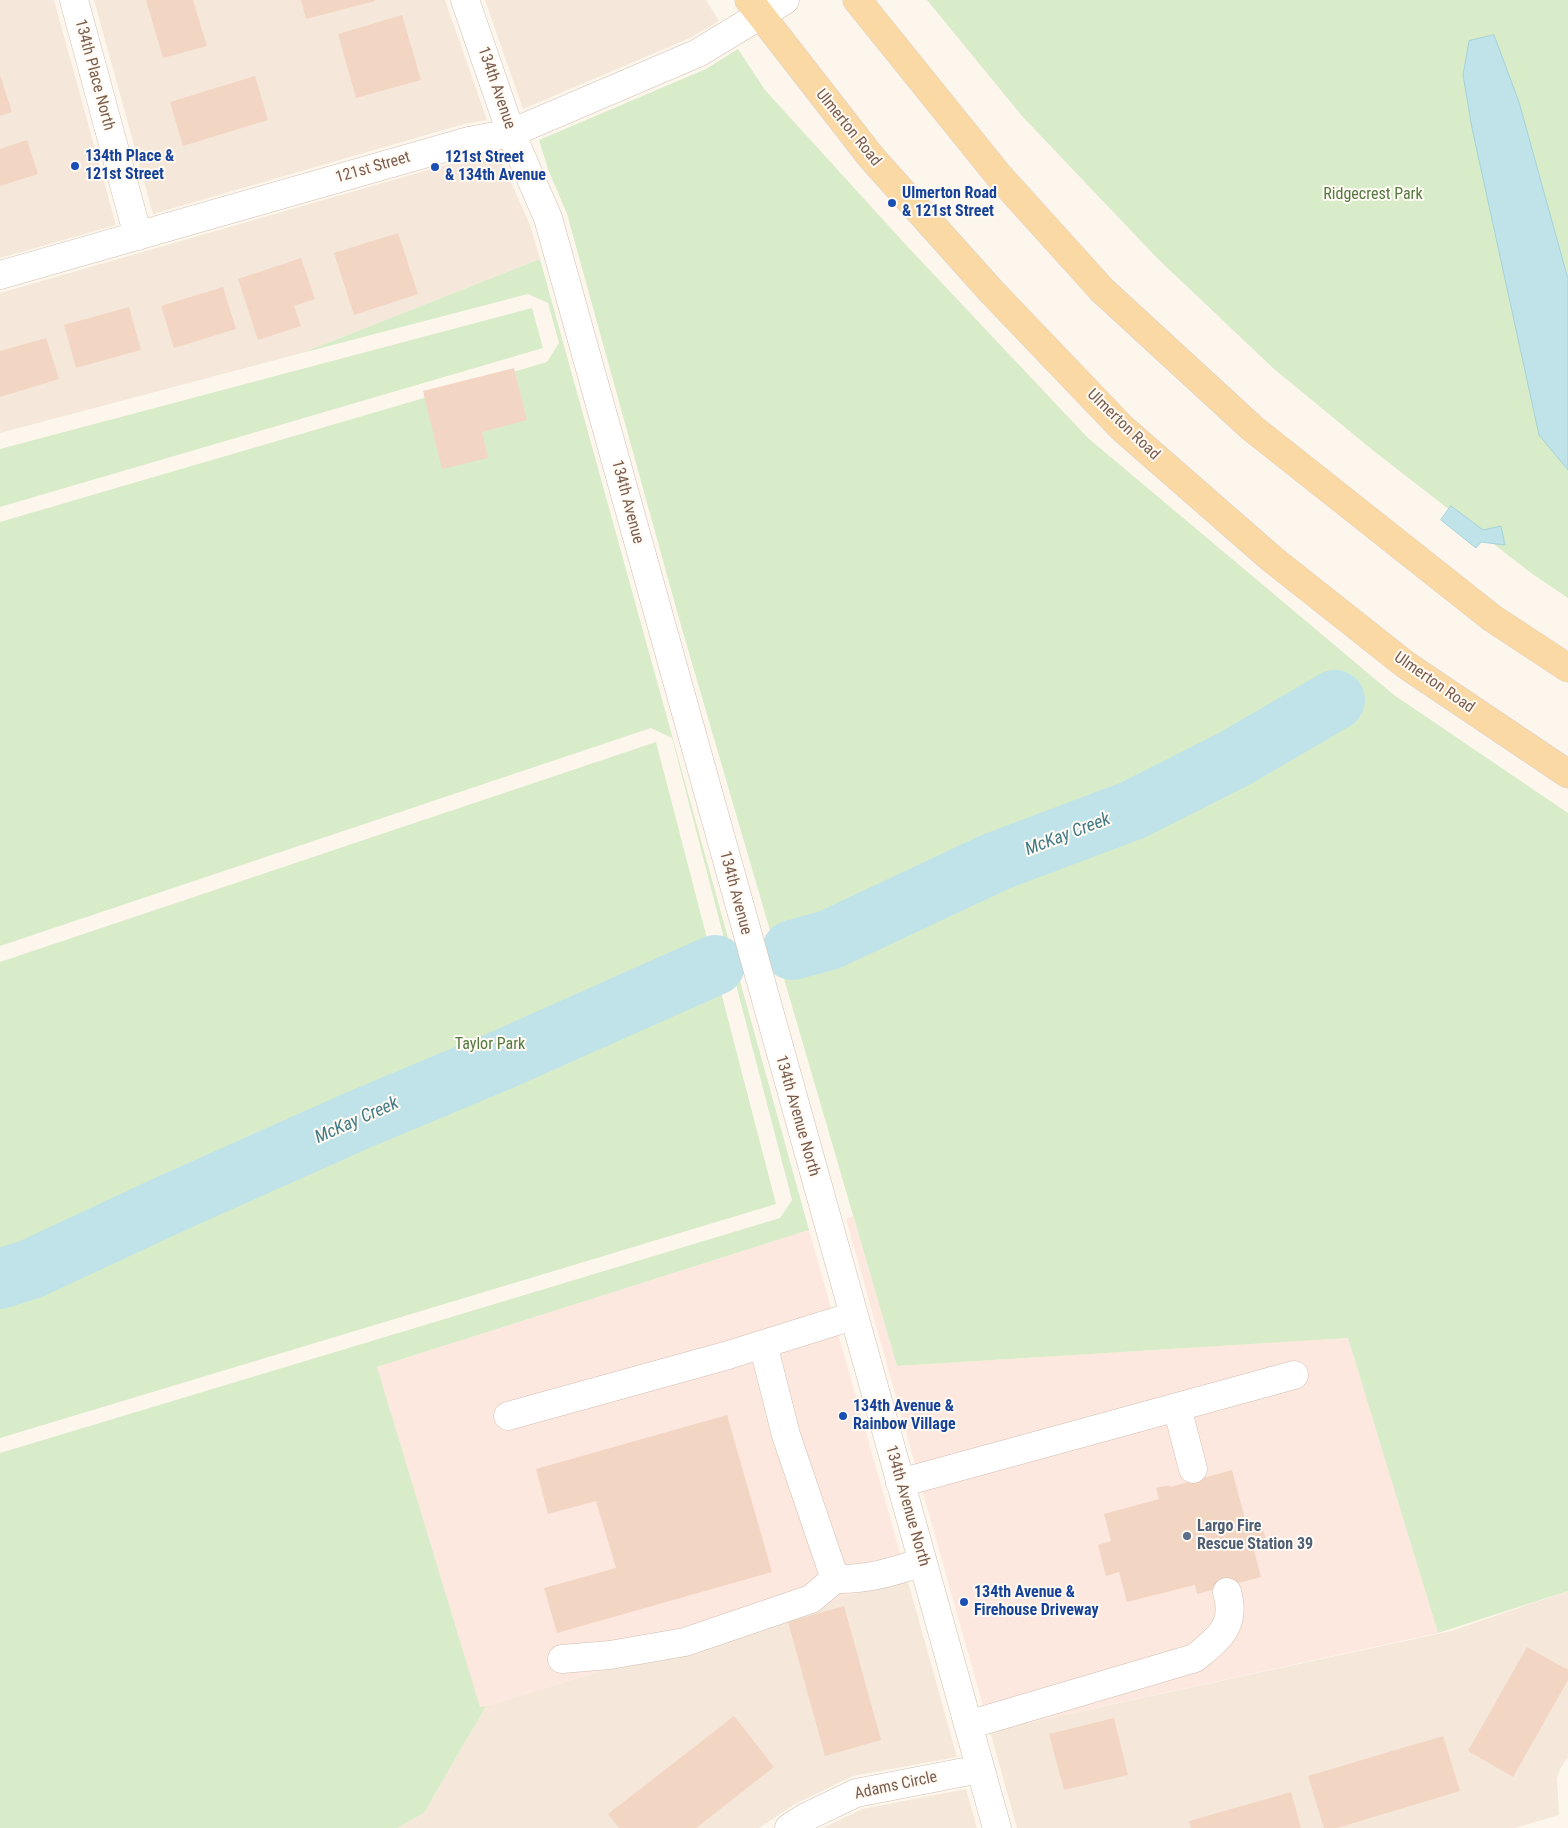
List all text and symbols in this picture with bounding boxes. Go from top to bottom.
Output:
street label: 134th Place North [70,17,118,133]
street label: 134th Avenue [473,44,519,132]
street label: Ulmerton Road [811,86,885,170]
place label: 134th Place & 121st Street [85,147,174,185]
street label: 121st Street [333,148,413,188]
place label: 121st Street & 134th Avenue [445,148,546,186]
marker: 134th Place & 121st Street [69,160,81,172]
marker: 121st Street & 134th Avenue [429,161,441,173]
place label: Ulmerton Road & 121st Street [902,184,997,222]
park label: Ridgecrest Park [1323,185,1423,205]
marker: Ulmerton Road & 121st Street [886,197,898,209]
street label: Ulmerton Road [1083,386,1163,464]
street label: 134th Avenue [607,458,647,546]
street label: Ulmerton Road [1390,648,1478,718]
water label: McKay Creek [1022,809,1114,861]
street label: 134th Avenue [715,849,755,937]
park label: Taylor Park [455,1035,525,1055]
street label: 134th Avenue North [771,1053,823,1179]
water label: McKay Creek [312,1093,402,1149]
place label: 134th Avenue & Rainbow Village [853,1397,956,1435]
marker: 134th Avenue & Rainbow Village [837,1410,849,1422]
street label: 134th Avenue North [881,1443,933,1569]
place label: Largo Fire Rescue Station 39 [1197,1517,1313,1555]
marker: Largo Fire Rescue Station 39 [1181,1530,1193,1542]
place label: 134th Avenue & Firehouse Driveway [974,1583,1099,1621]
marker: 134th Avenue & Firehouse Driveway [958,1596,970,1608]
street label: Adams Circle [853,1768,939,1804]

